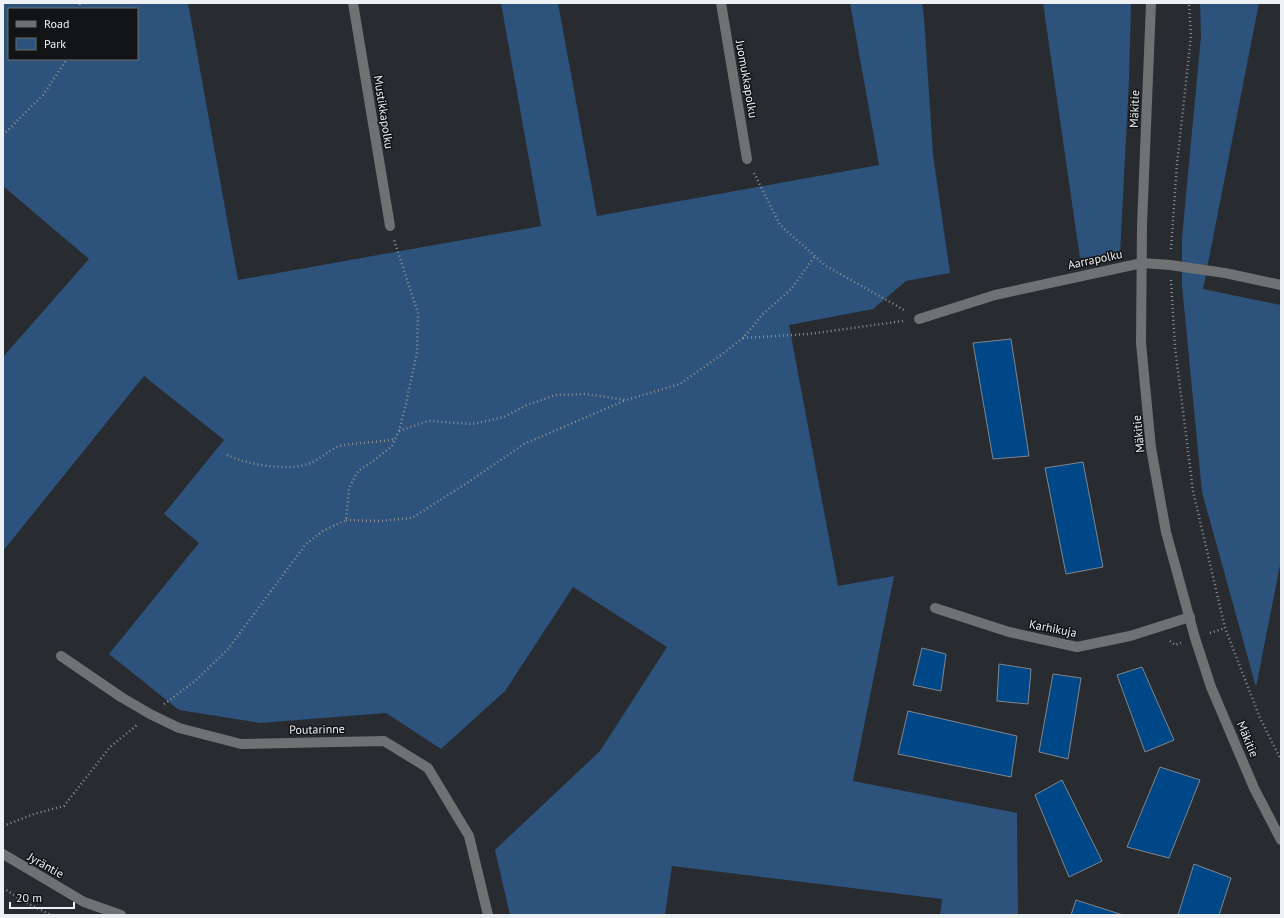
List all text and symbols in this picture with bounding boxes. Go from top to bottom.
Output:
legend [8,8,138,60]
text: Road [44,16,69,31]
text: Park [44,36,66,51]
street label: Juomukkapolku [733,38,761,119]
street label: Mustikkapolku [371,74,397,150]
street label: Mäkitie [1126,90,1142,128]
street label: Aarrapolku [1066,246,1124,272]
street label: Mäkitie [1129,414,1147,454]
street label: Karhikuja [1028,616,1078,640]
street label: Mäkitie [1234,719,1262,759]
street label: Poutarinne [289,721,345,737]
street label: Jyräntie [24,848,67,881]
scale bar [10,884,74,910]
text: 20 m [16,890,42,905]

